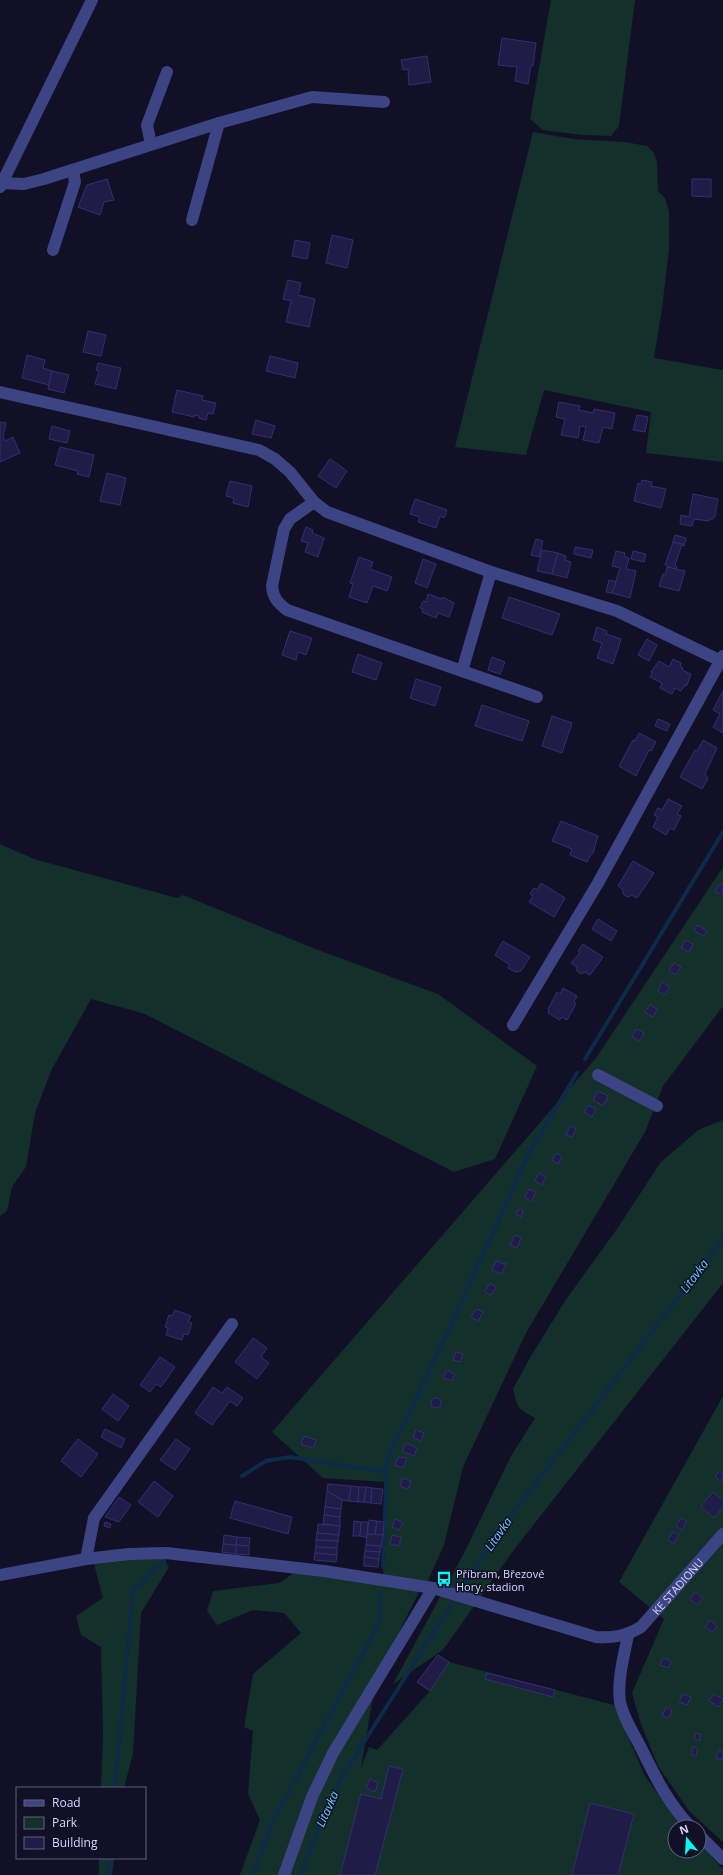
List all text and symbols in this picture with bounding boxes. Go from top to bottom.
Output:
water label: Litavka [676,1256,712,1296]
water label: Litavka [480,1514,516,1554]
street label: KE STADIONU [648,1554,706,1617]
place label: Příbram, Březové Hory, stadion [456,1566,544,1594]
bus stop icon: Příbram, Březové Hory, stadion [435,1570,453,1588]
legend [16,1787,146,1859]
water label: Litavka [312,1788,343,1830]
text: Road [52,1794,81,1811]
text: Park [52,1814,78,1831]
north arrow [667,1819,707,1859]
text: N [677,1820,690,1838]
text: Building [52,1834,98,1851]

